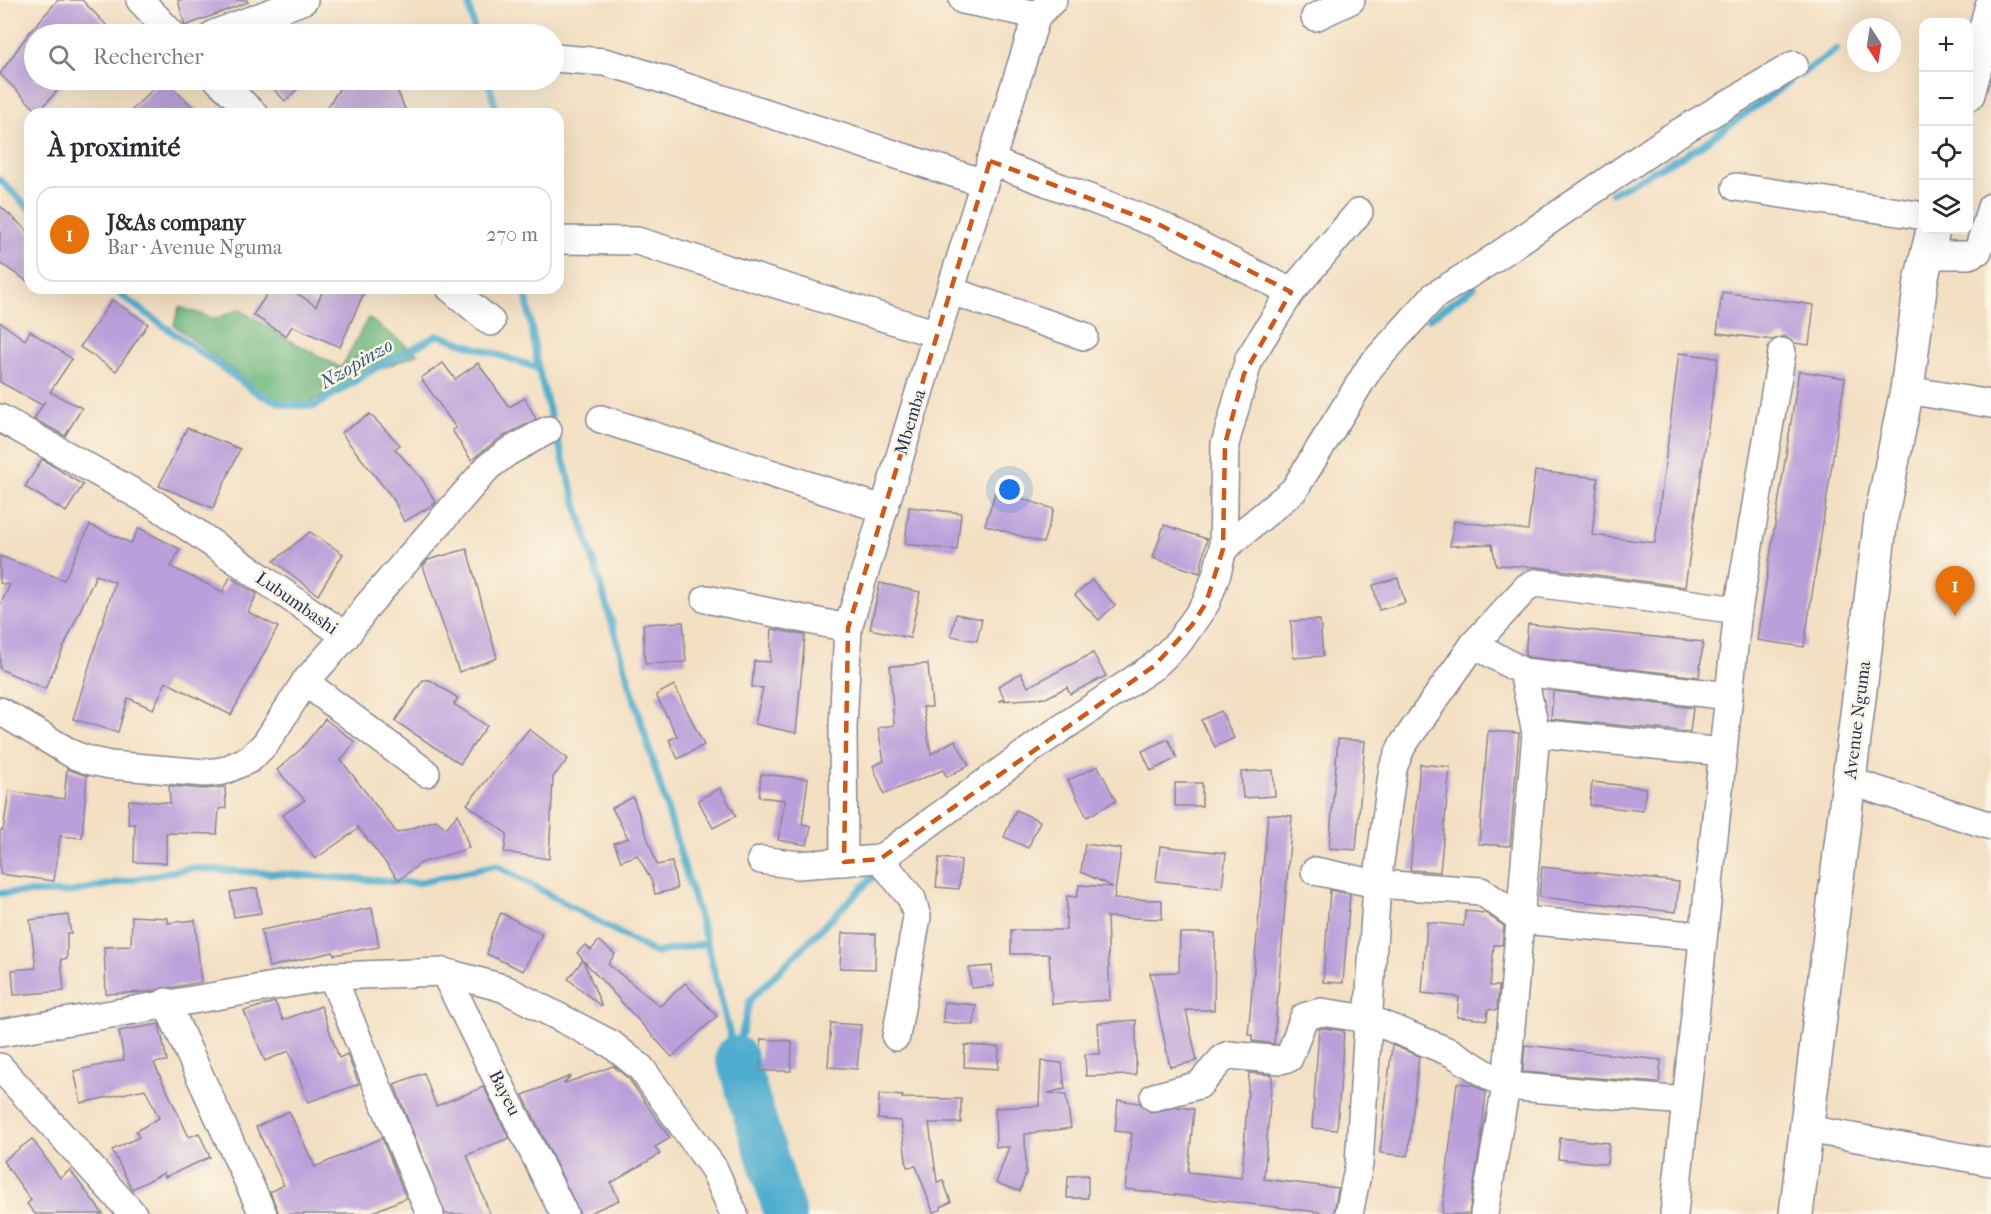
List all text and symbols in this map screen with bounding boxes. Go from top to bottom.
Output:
north arrow [1847,18,1901,72]
map controls [1919,18,1973,234]
button: + [1919,18,1973,72]
search box [24,24,564,90]
icon: search [45,41,78,74]
text: Rechercher [93,44,204,70]
button: − [1919,72,1973,126]
button: locate [1919,126,1973,180]
text: À proximité [48,132,180,163]
button: layers [1919,180,1973,234]
text: J&As company [107,210,245,236]
text: 1 [66,223,73,246]
text: 270 m [486,223,538,246]
text: Bar · Avenue Nguma [107,236,282,259]
water label: Nzopinzo [315,333,397,394]
street label: Mbemba [891,386,931,457]
your location [995,475,1024,504]
pin: 1 [1936,566,1974,616]
street label: Lubumbashi [252,568,342,640]
street label: Avenue Nguma [1840,659,1875,781]
street label: Bayeu [484,1067,525,1119]

